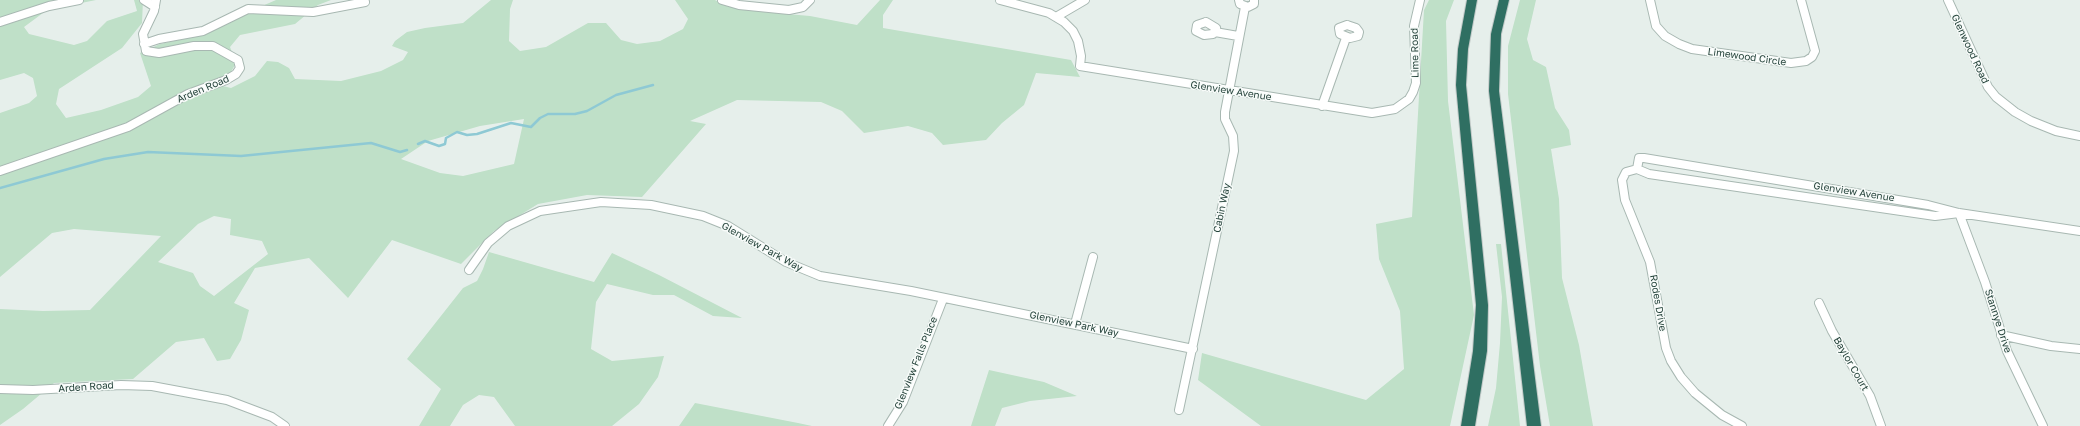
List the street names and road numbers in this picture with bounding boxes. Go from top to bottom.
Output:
street label: Glenwood Road [1949,12,1991,86]
street label: Lime Road [1409,28,1421,78]
street label: Limewood Circle [1707,46,1787,68]
street label: Arden Road [175,73,231,105]
street label: Glenview Avenue [1190,79,1272,103]
street label: Glenview Avenue [1813,180,1895,204]
street label: Cabin Way [1211,182,1233,234]
street label: Glenview Park Way [719,220,805,274]
street label: Rodes Drive [1647,274,1669,332]
street label: Stannye Drive [1982,288,2014,354]
street label: Glenview Park Way [1028,309,1120,339]
street label: Glenview Falls Place [892,315,940,411]
street label: Baylor Court [1831,335,1871,393]
street label: Arden Road [58,379,114,395]

